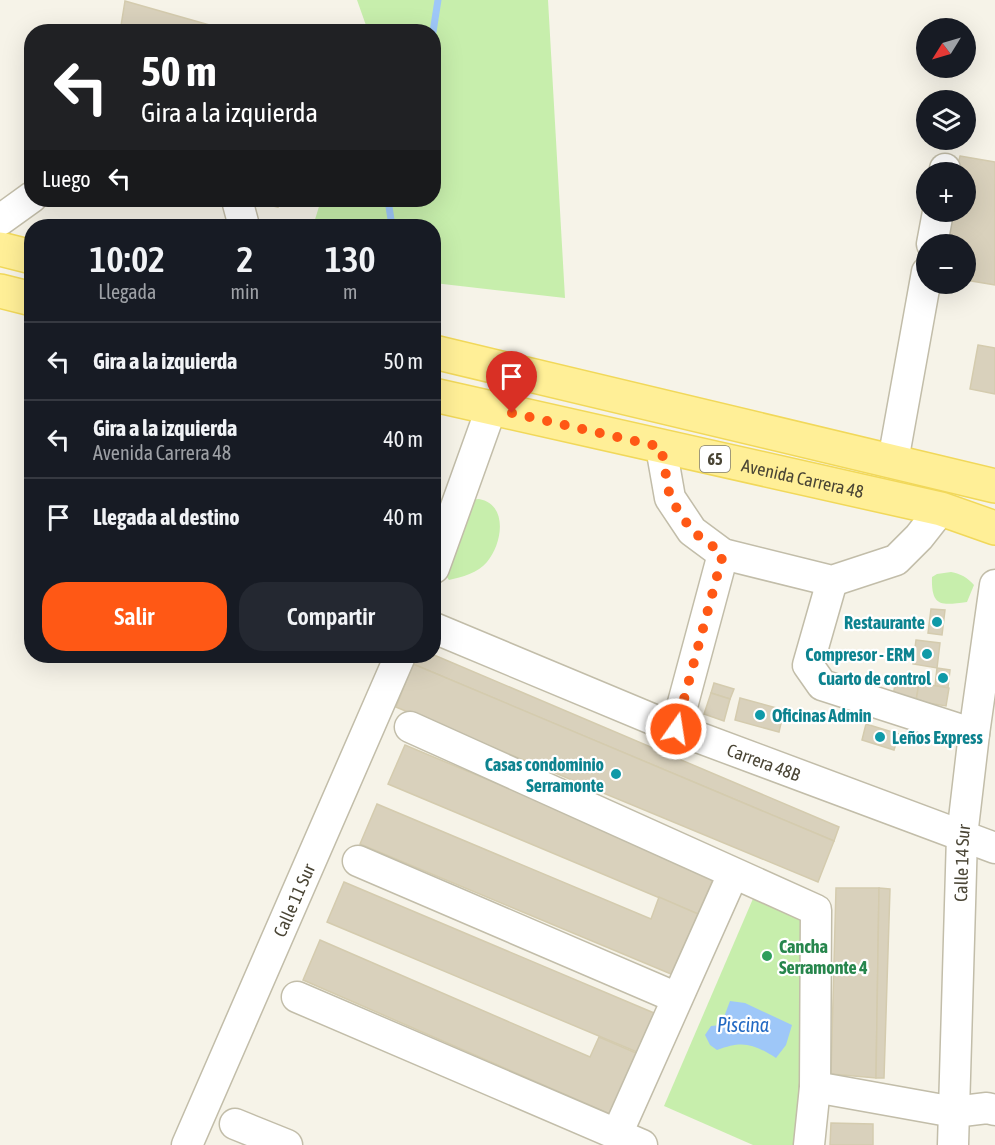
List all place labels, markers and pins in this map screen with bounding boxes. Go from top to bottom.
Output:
pin [486,351,537,413]
place label: Restaurante [844,612,925,633]
marker: Restaurante [930,615,944,629]
place label: Compresor - ERM [805,644,915,665]
marker: Compresor - ERM [920,647,934,661]
place label: Cuarto de control [818,668,931,689]
marker: Cuarto de control [936,671,950,685]
place label: Oficinas Admin [772,705,872,726]
marker: Oficinas Admin [753,708,767,722]
place label: Leños Express [892,727,983,748]
marker: Leños Express [873,730,887,744]
place label: Casas condominio Serramonte [485,754,604,796]
marker: Casas condominio Serramonte [609,767,623,781]
place label: Cancha Serramonte 4 [779,936,868,978]
marker: Cancha Serramonte 4 [760,949,774,963]

